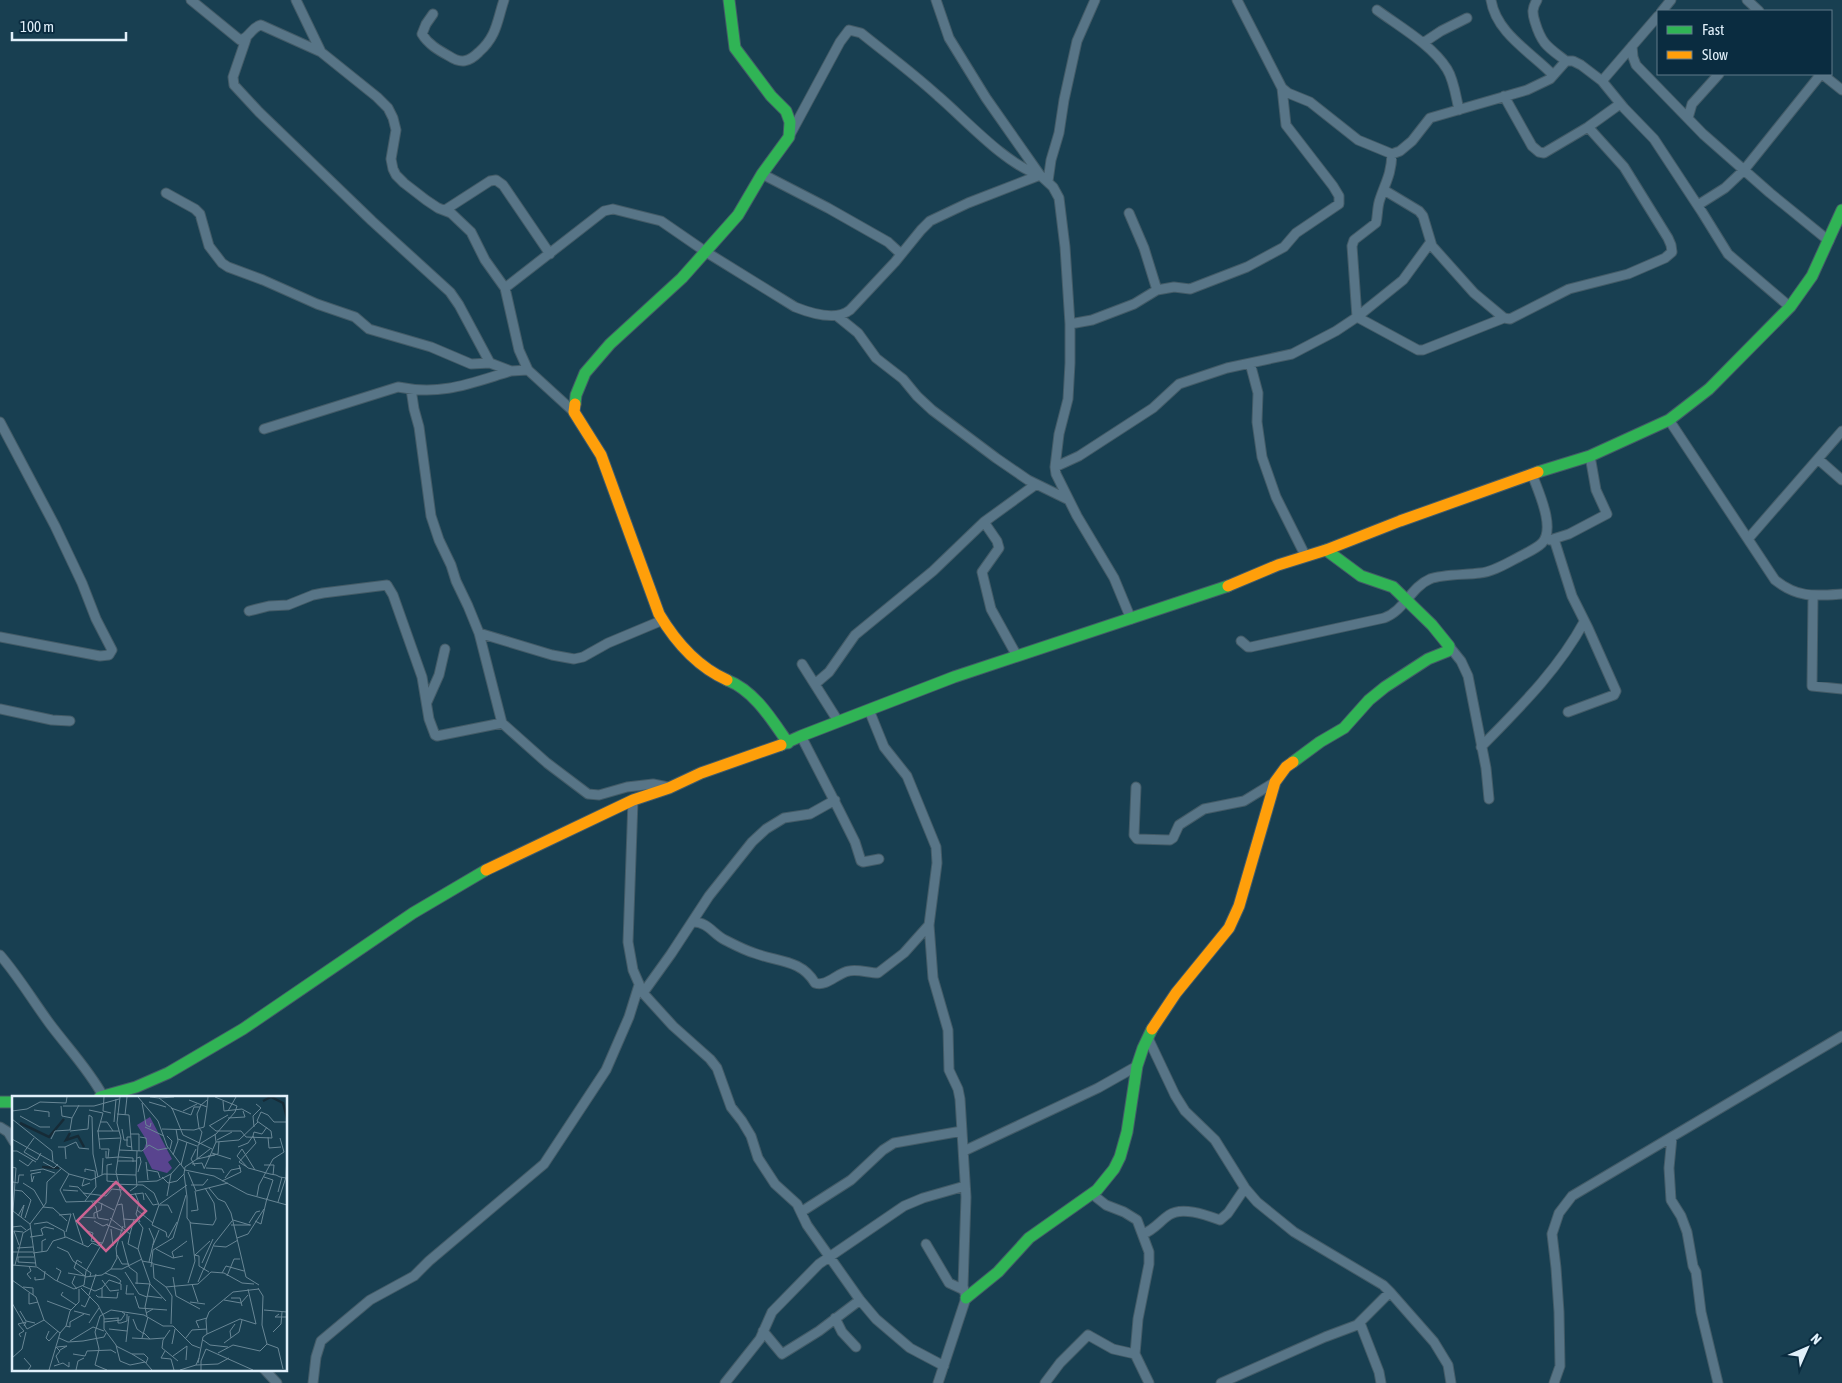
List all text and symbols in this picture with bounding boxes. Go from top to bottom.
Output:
scale bar [12,10,126,42]
legend [1657,10,1832,75]
text: 100 m [20,18,54,35]
text: Fast [1702,21,1724,38]
text: Slow [1702,46,1728,63]
inset map [12,1096,288,1370]
north arrow [1782,1323,1832,1373]
text: N [1808,1330,1825,1347]

